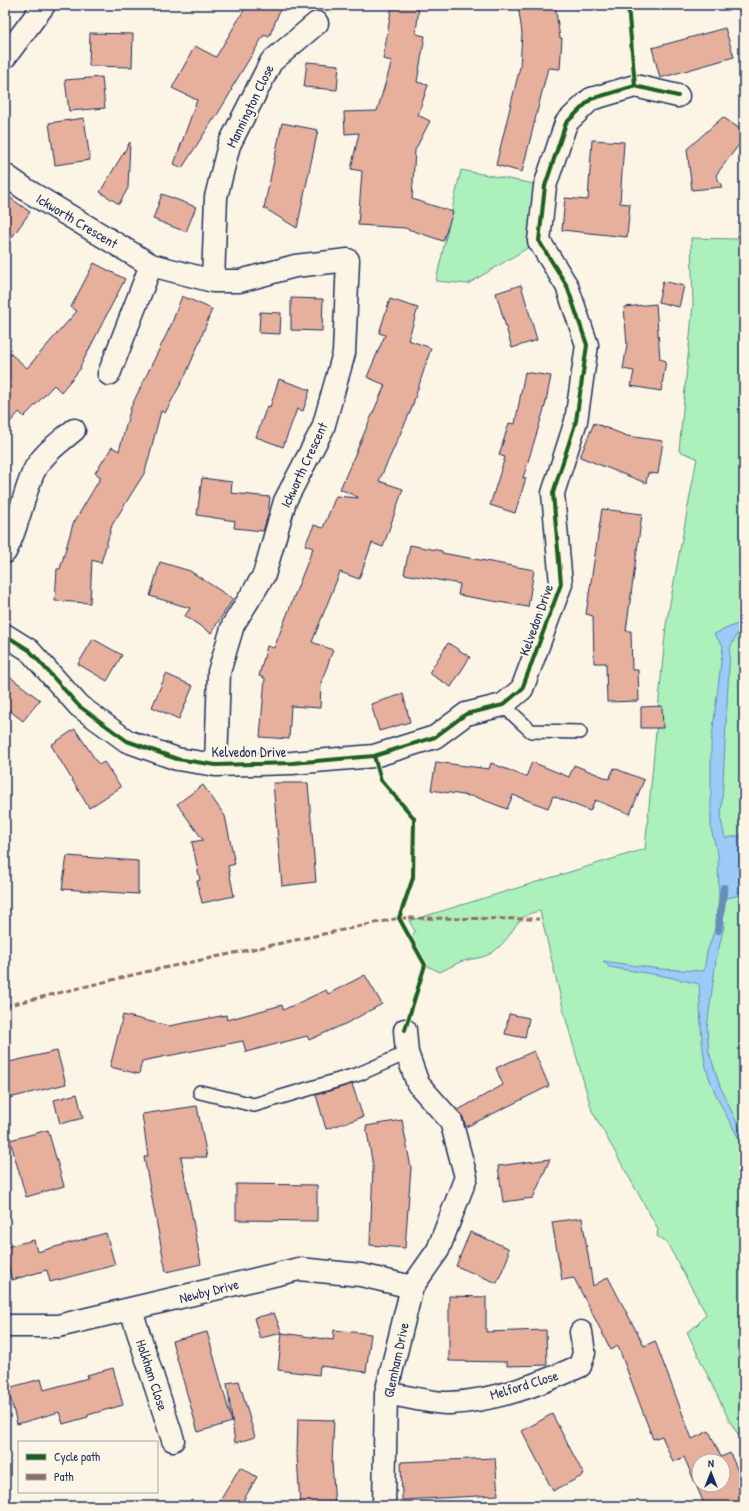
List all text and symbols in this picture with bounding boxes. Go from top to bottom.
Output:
street label: Mannington Close [221,61,279,151]
street label: Ickworth Crescent [33,189,122,253]
street label: Ickworth Crescent [275,419,332,511]
street label: Kelvedon Drive [514,581,557,658]
street label: Kelvedon Drive [212,742,287,761]
street label: Newby Drive [177,1274,241,1308]
street label: Glemham Drive [378,1320,413,1399]
street label: Holkham Close [132,1337,173,1413]
street label: Melford Close [487,1365,561,1404]
legend [18,1441,158,1493]
text: Cycle path [54,1448,100,1465]
north arrow [691,1453,731,1493]
text: N [708,1456,714,1470]
text: Path [54,1468,74,1485]

